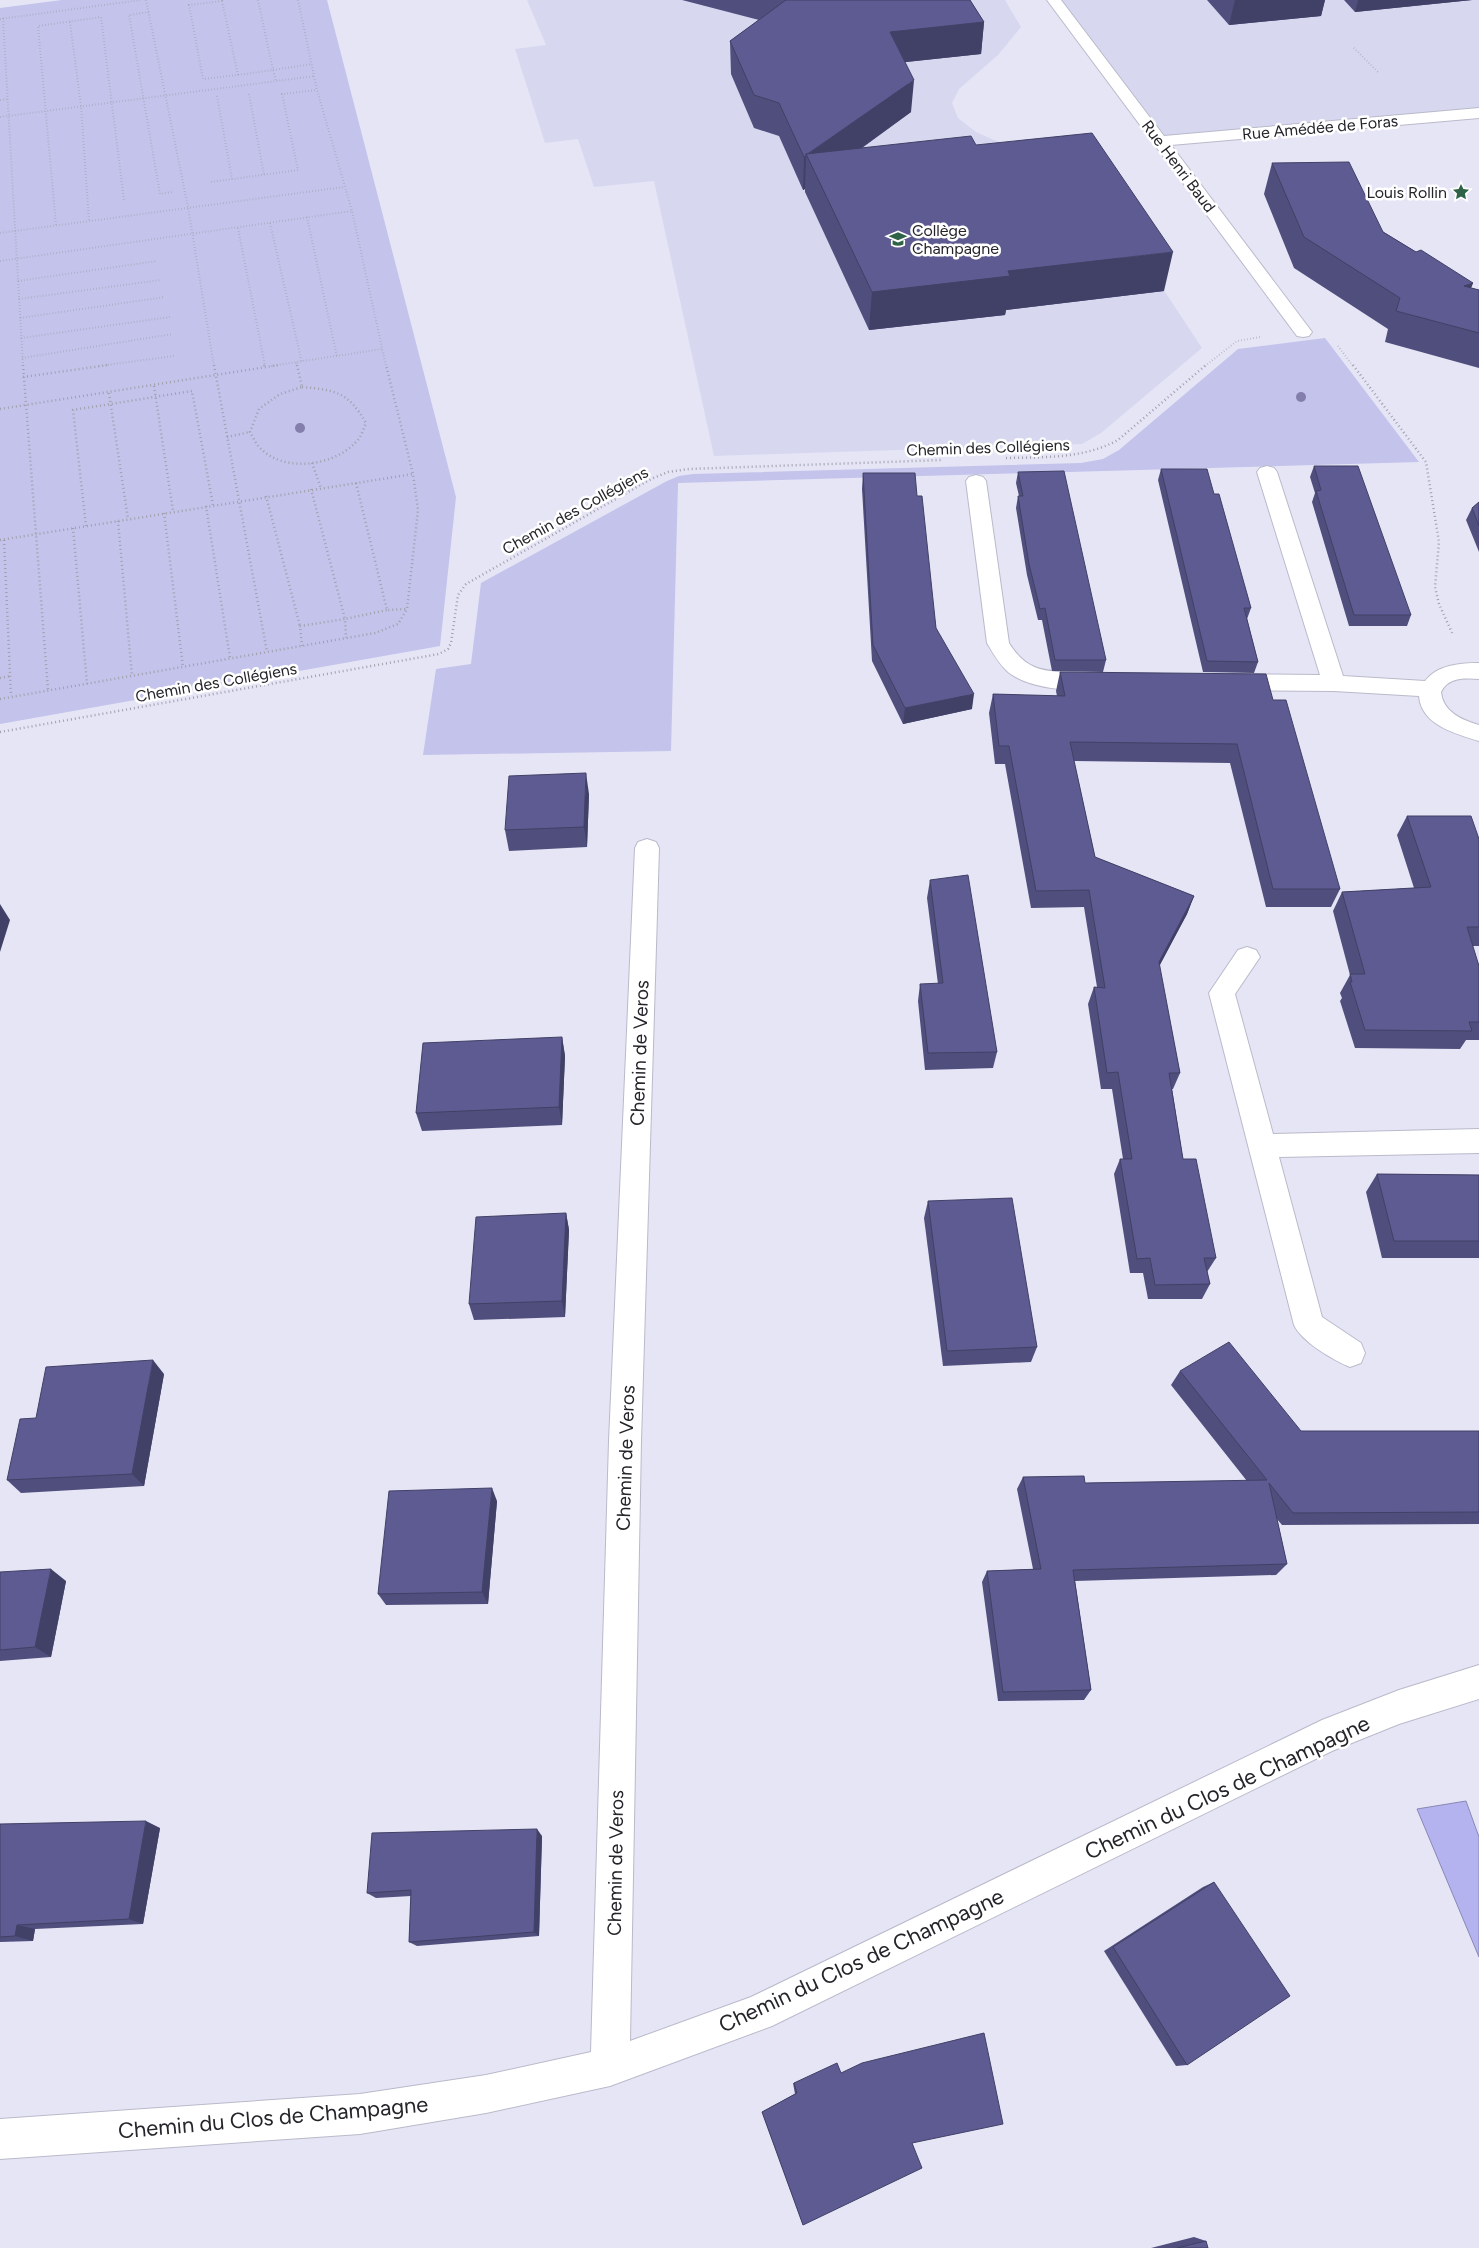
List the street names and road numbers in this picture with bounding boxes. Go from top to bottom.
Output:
street label: Rue Amédée de Foras [1241,111,1399,144]
street label: Rue Henri Baud [1138,116,1219,216]
street label: Chemin des Collégiens [906,435,1070,460]
street label: Chemin des Collégiens [499,462,651,558]
street label: Chemin des Collégiens [134,659,298,706]
street label: Chemin de Veros [625,980,654,1126]
street label: Chemin de Veros [611,1385,640,1531]
street label: Chemin du Clos de Champagne [1080,1709,1374,1865]
street label: Chemin de Veros [603,1790,628,1936]
street label: Chemin du Clos de Champagne [714,1882,1008,2038]
street label: Chemin du Clos de Champagne [117,2090,429,2145]

